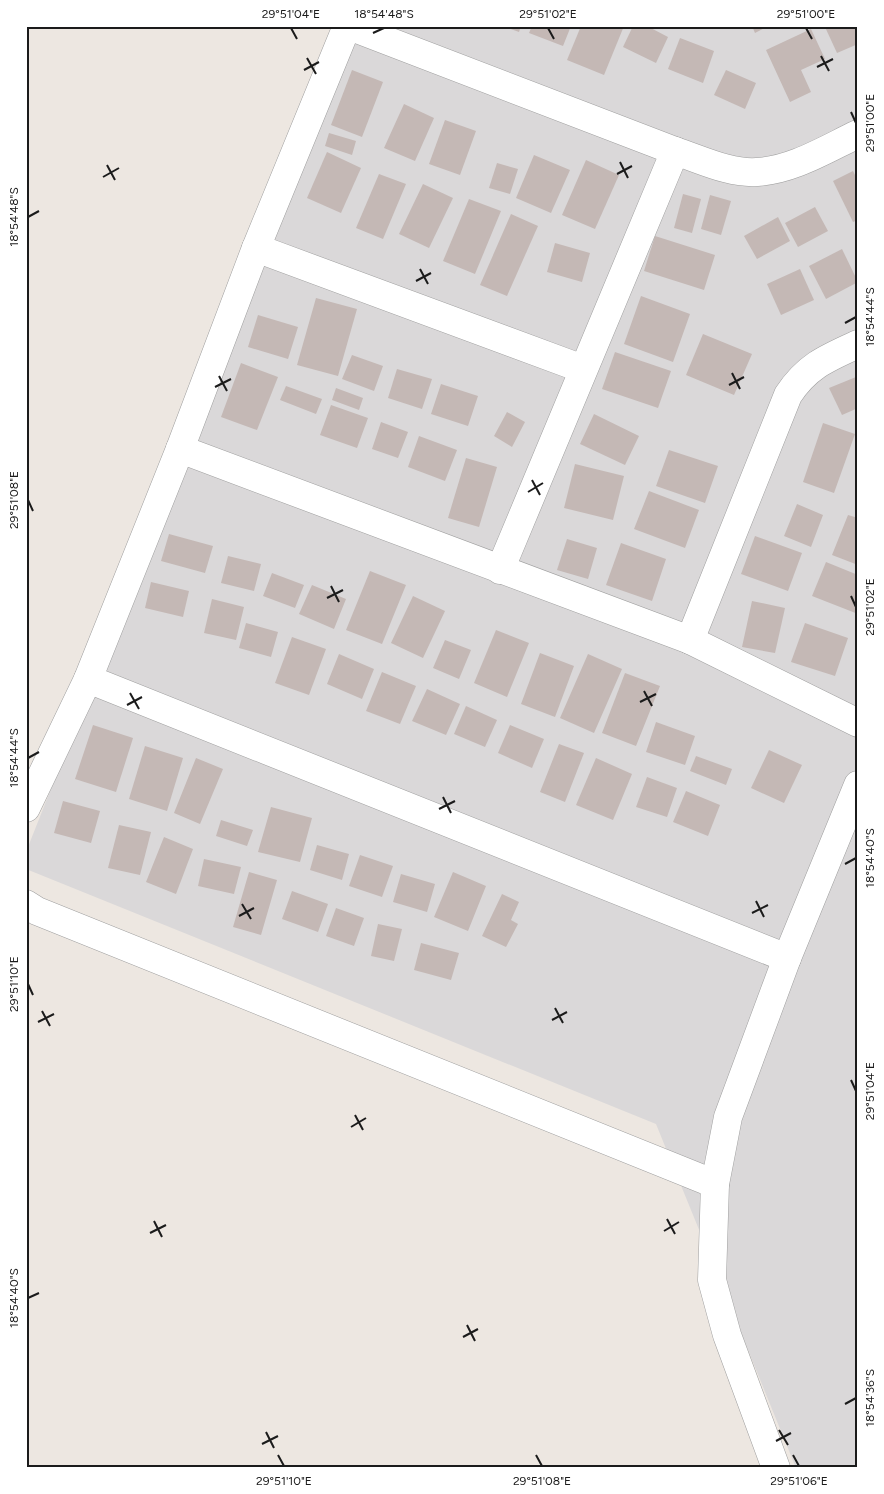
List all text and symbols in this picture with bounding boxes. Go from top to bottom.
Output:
text: 29°51'04"E [262,7,320,21]
text: 18°54'48"S [354,7,414,21]
text: 29°51'02"E [519,7,577,21]
text: 29°51'00"E [777,7,835,21]
text: 29°51'00"E [863,94,877,152]
text: 18°54'48"S [7,187,21,247]
text: 18°54'44"S [863,287,877,347]
text: 29°51'08"E [7,471,21,529]
text: 29°51'02"E [863,578,877,636]
text: 18°54'44"S [7,728,21,788]
text: 18°54'40"S [863,828,877,888]
text: 29°51'10"E [7,956,21,1012]
text: 29°51'04"E [863,1062,877,1120]
text: 18°54'40"S [7,1268,21,1328]
text: 18°54'36"S [863,1369,877,1427]
text: 29°51'10"E [256,1474,312,1488]
text: 29°51'08"E [513,1474,571,1488]
text: 29°51'06"E [770,1474,828,1488]

